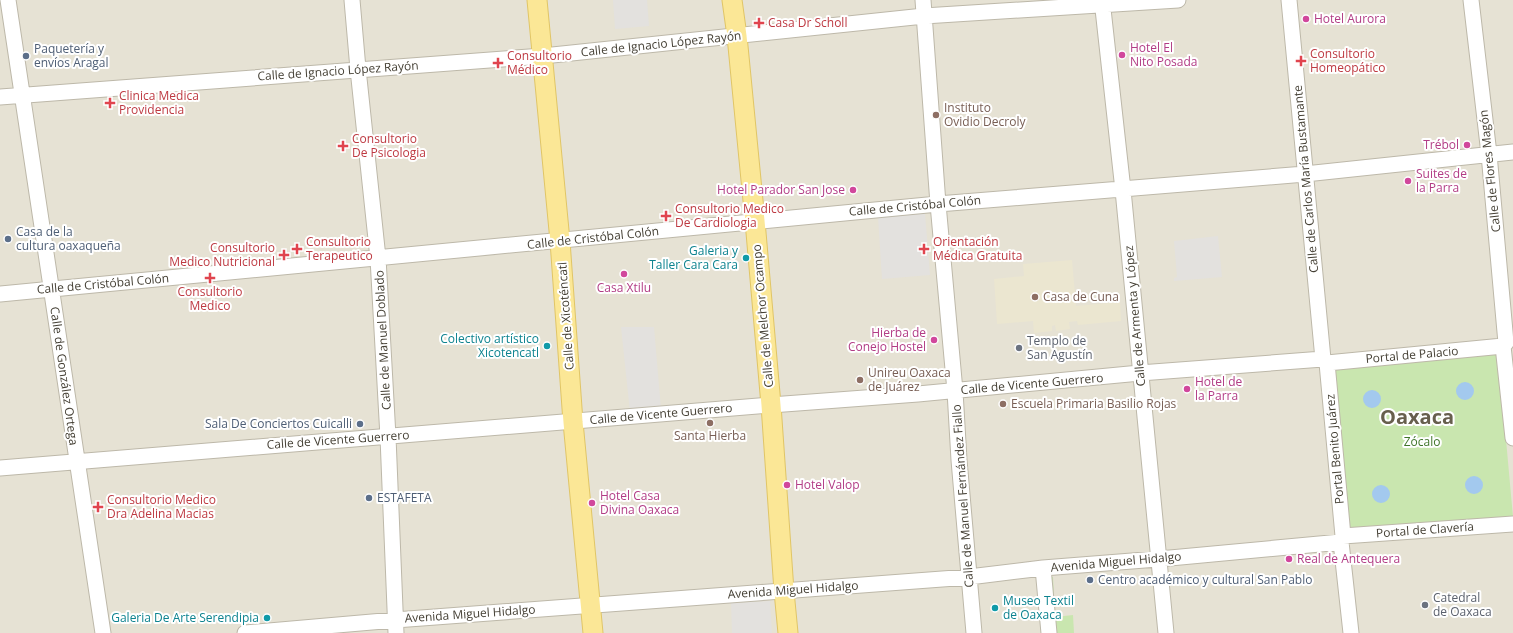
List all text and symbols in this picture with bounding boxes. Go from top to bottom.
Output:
place label: Hotel Aurora [1314,10,1386,27]
place label: Casa Dr Scholl [768,14,847,31]
marker: Hotel Aurora [1301,14,1311,24]
marker: Casa Dr Scholl [753,17,765,29]
street label: Calle de Ignacio López Rayón [580,27,742,60]
place label: Hotel El Nito Posada [1130,39,1198,70]
place label: Paquetería y envíos Aragal [34,40,109,71]
place label: Consultorio Homeopático [1310,45,1385,76]
place label: Consultorio Médico [507,47,572,78]
marker: Hotel El Nito Posada [1117,50,1127,60]
marker: Paquetería y envíos Aragal [21,51,31,61]
marker: Consultorio Homeopático [1295,55,1307,67]
street label: Calle de Ignacio López Rayón [257,56,419,85]
marker: Consultorio Médico [492,57,504,69]
street label: Calle de Carlos María Bustamante [1289,84,1322,274]
place label: Clinica Medica Providencia [119,87,199,118]
marker: Clinica Medica Providencia [104,97,116,109]
place label: Instituto Ovidio Decroly [944,99,1026,130]
street label: Calle de Flores Magón [1475,109,1504,233]
marker: Instituto Ovidio Decroly [931,110,941,120]
place label: Consultorio De Psicologia [352,130,426,161]
place label: Trébol [1423,136,1459,153]
marker: Consultorio De Psicologia [337,140,349,152]
marker: Trébol [1462,140,1472,150]
place label: Suites de la Parra [1416,165,1467,196]
marker: Suites de la Parra [1403,176,1413,186]
place label: Hotel Parador San Jose [717,181,845,198]
marker: Hotel Parador San Jose [848,185,858,195]
street label: Calle de Cristóbal Colón [848,191,982,220]
place label: Consultorio Medico De Cardiologia [675,200,784,231]
marker: Consultorio Medico De Cardiologia [660,210,672,222]
street label: Calle de Cristóbal Colón [526,222,660,253]
place label: Casa de la cultura oaxaqueña [16,223,121,254]
place label: Consultorio Terapeutico [306,233,373,264]
place label: Orientación Médica Gratuita [933,233,1022,264]
marker: Casa de la cultura oaxaqueña [3,234,13,244]
place label: Consultorio Medico Nutricional [169,239,275,270]
place label: Galeria y Taller Cara Cara [649,242,739,273]
marker: Consultorio Terapeutico [291,243,303,255]
marker: Orientación Médica Gratuita [918,243,930,255]
street label: Calle de Melchor Ocampo [748,244,777,388]
street label: Calle de Armenta y López [1120,244,1149,387]
marker: Consultorio Medico Nutricional [278,249,290,261]
marker: Galeria y Taller Cara Cara [741,253,751,263]
street label: Calle de Xicoténcatl [553,261,578,371]
street label: Calle de Cristóbal Colón [36,269,170,298]
marker: Casa Xtilu [619,269,629,279]
street label: Calle de Manuel Doblado [370,270,395,410]
marker: Consultorio Medico [204,272,216,284]
place label: Casa Xtilu [597,279,651,296]
place label: Consultorio Medico [178,283,242,314]
place label: Casa de Cuna [1043,288,1119,305]
marker: Casa de Cuna [1030,292,1040,302]
street label: Calle de González Ortega [46,305,83,446]
place label: Hierba de Conejo Hostel [848,324,926,355]
place label: Colectivo artístico Xicotencatl [440,330,539,361]
place label: Templo de San Agustín [1027,332,1093,363]
marker: Hierba de Conejo Hostel [929,335,939,345]
marker: Colectivo artístico Xicotencatl [542,341,552,351]
street label: Portal de Palacio [1365,342,1459,367]
marker: Templo de San Agustín [1014,343,1024,353]
place label: Unireu Oaxaca de Juárez [868,364,951,395]
street label: Calle de Vicente Guerrero [960,369,1104,398]
place label: Hotel de la Parra [1195,373,1243,404]
marker: Unireu Oaxaca de Juárez [855,375,865,385]
marker: Hotel de la Parra [1182,384,1192,394]
street label: Portal Benito Juárez [1321,393,1348,505]
place label: Escuela Primaria Basilio Rojas [1011,395,1177,412]
street label: Calle de Vicente Guerrero [589,399,733,428]
marker: Escuela Primaria Basilio Rojas [998,399,1008,409]
district label: Oaxaca [1380,403,1454,430]
street label: Calle de Manuel Fernández Fiallo [948,404,977,588]
place label: Sala De Conciertos Cuicalli [205,415,352,432]
marker: Santa Hierba [705,418,715,428]
marker: Sala De Conciertos Cuicalli [355,419,365,429]
street label: Calle de Vicente Guerrero [266,426,410,453]
place label: Santa Hierba [674,427,746,444]
park label: Zócalo [1404,433,1440,450]
place label: Hotel Valop [795,476,860,493]
marker: Hotel Valop [782,480,792,490]
place label: Hotel Casa Divina Oaxaca [600,487,679,518]
place label: ESTAFETA [377,489,432,506]
place label: Consultorio Medico Dra Adelina Macias [107,491,216,522]
marker: ESTAFETA [364,493,374,503]
marker: Hotel Casa Divina Oaxaca [587,498,597,508]
marker: Consultorio Medico Dra Adelina Macias [92,501,104,513]
street label: Portal de Clavería [1375,518,1475,541]
street label: Avenida Miguel Hidalgo [1050,547,1182,576]
place label: Real de Antequera [1297,550,1400,567]
marker: Real de Antequera [1284,554,1294,564]
place label: Centro académico y cultural San Pablo [1098,571,1312,588]
marker: Centro académico y cultural San Pablo [1085,575,1095,585]
street label: Avenida Miguel Hidalgo [727,576,859,603]
place label: Catedral de Oaxaca [1433,589,1492,620]
place label: Museo Textil de Oaxaca [1003,592,1074,623]
street label: Avenida Miguel Hidalgo [404,600,536,627]
marker: Catedral de Oaxaca [1420,600,1430,610]
marker: Museo Textil de Oaxaca [990,603,1000,613]
place label: Galeria De Arte Serendipia [111,609,259,626]
marker: Galeria De Arte Serendipia [262,613,272,623]

